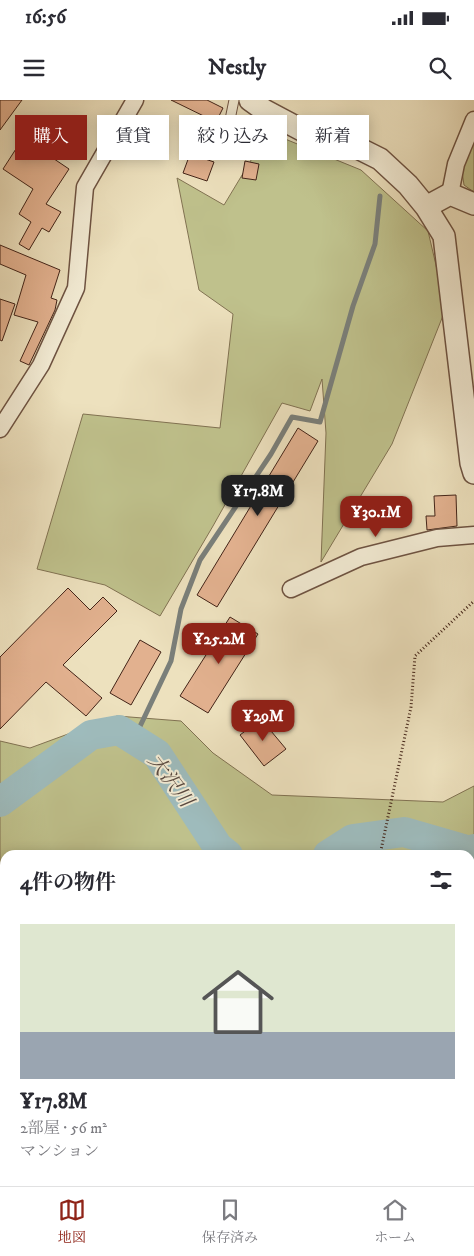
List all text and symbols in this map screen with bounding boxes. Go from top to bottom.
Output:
text: 16:56 [25,6,66,29]
icon: menu [20,54,48,82]
text: Nestly [208,54,266,81]
icon: search [426,54,454,82]
chip: 購入 [15,115,87,160]
chip: 賃貸 [97,115,169,160]
chip: 絞り込み [179,115,287,160]
chip: 新着 [297,115,369,160]
pin: ¥17.8M [217,474,299,517]
text: ¥17.8M [232,481,284,501]
pin: ¥30.1M [335,496,417,538]
text: ¥30.1M [351,502,401,522]
pin: ¥25.2M [178,622,260,665]
text: ¥25.2M [193,629,245,649]
pin: ¥29M [233,700,293,742]
text: ¥29M [242,706,284,726]
water label: 大沢川 [142,749,199,814]
icon: filters [427,866,455,894]
text: 4件の物件 [20,870,116,896]
icon: home [193,957,283,1047]
text: ¥17.8M [20,1089,87,1115]
text: 2部屋 · 56 m² [20,1118,107,1138]
text: マンション [20,1141,99,1161]
tab: 地図 [58,1196,86,1247]
tab: 保存済み [202,1196,258,1247]
tab: ホーム [374,1196,416,1247]

